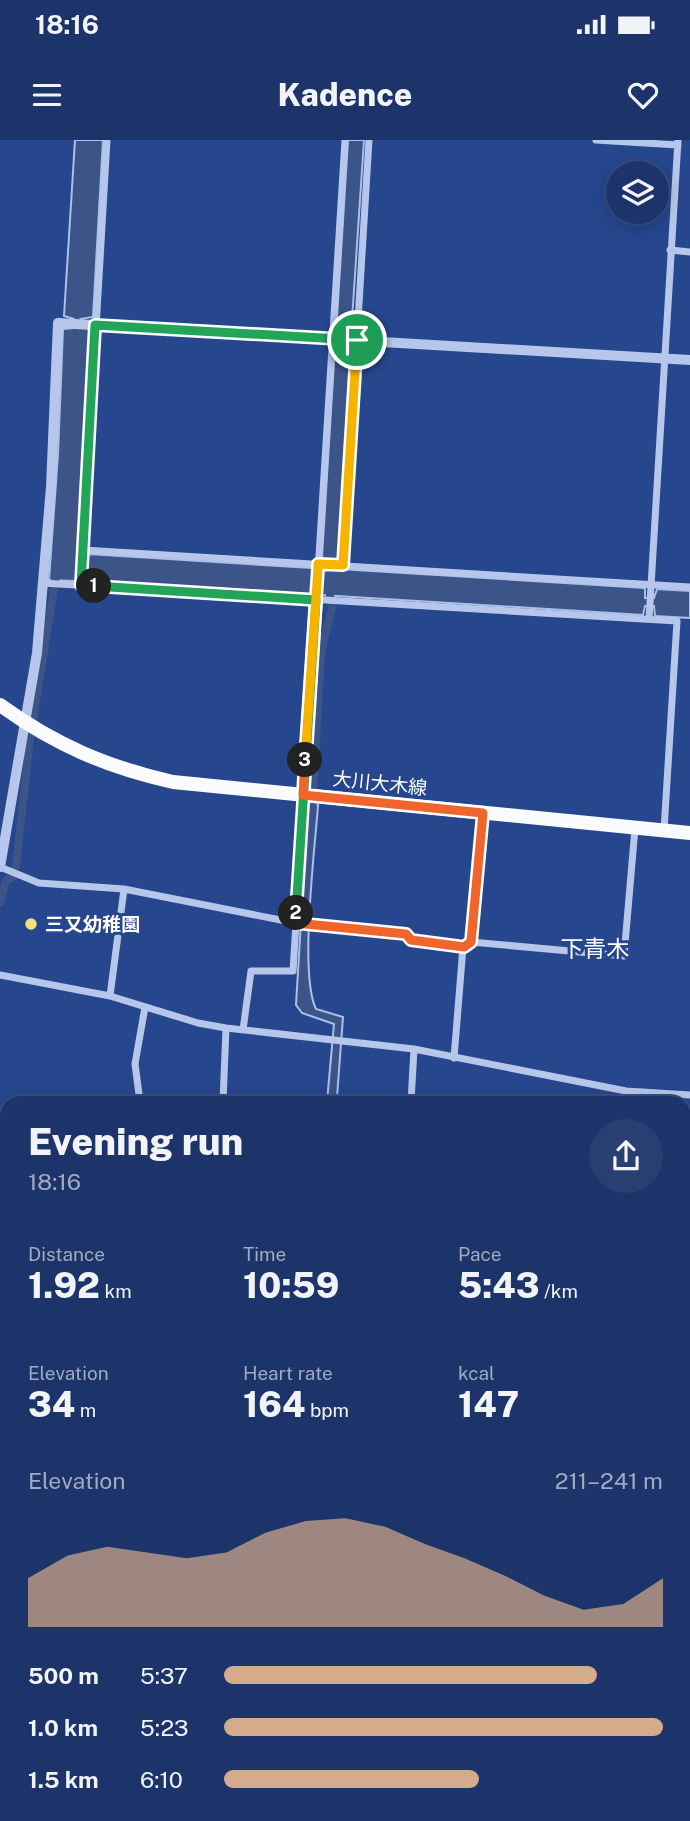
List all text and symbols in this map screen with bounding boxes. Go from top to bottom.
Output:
text: 18:16 [35,9,99,40]
icon: menu [28,76,66,114]
text: Kadence [278,76,412,113]
icon: heart [624,76,662,114]
map controls [606,161,669,224]
button: layers [606,161,669,224]
pin [327,310,387,370]
icon: arrive [338,321,376,359]
pin: 1 [76,568,112,604]
text: 1 [89,574,98,596]
pin: 3 [288,742,322,778]
text: 3 [298,748,311,770]
street label: 大川大木線 [332,767,428,799]
pin: 2 [278,896,314,930]
text: 2 [289,901,302,923]
place label: 三又幼稚園 [45,913,140,935]
marker: 三又幼稚園 [23,916,39,932]
district label: 下青木 [561,935,630,962]
text: Evening run [28,1119,243,1164]
button: share [589,1119,663,1193]
text: 18:16 [28,1168,81,1195]
text: Distance [28,1243,105,1265]
text: Time [243,1243,286,1265]
text: Pace [458,1243,501,1265]
text: 1.92 [28,1265,100,1306]
text: 10:59 [243,1265,339,1306]
text: 5:43 [458,1265,540,1306]
text: km [100,1280,132,1302]
text: /km [540,1280,578,1302]
text: Elevation [28,1362,109,1384]
text: Heart rate [243,1362,333,1384]
text: kcal [458,1362,495,1384]
text: 34 [28,1384,75,1425]
text: 164 [243,1384,305,1425]
text: 147 [458,1384,519,1425]
text: m [75,1399,96,1421]
text: bpm [305,1399,349,1421]
text: Elevation [28,1467,126,1494]
text: 211–241 m [555,1467,663,1494]
text: 500 m [28,1662,99,1689]
text: 5:37 [140,1662,188,1689]
text: 1.0 km [28,1714,98,1741]
text: 5:23 [140,1714,189,1741]
text: 1.5 km [28,1766,99,1793]
text: 6:10 [140,1766,183,1793]

